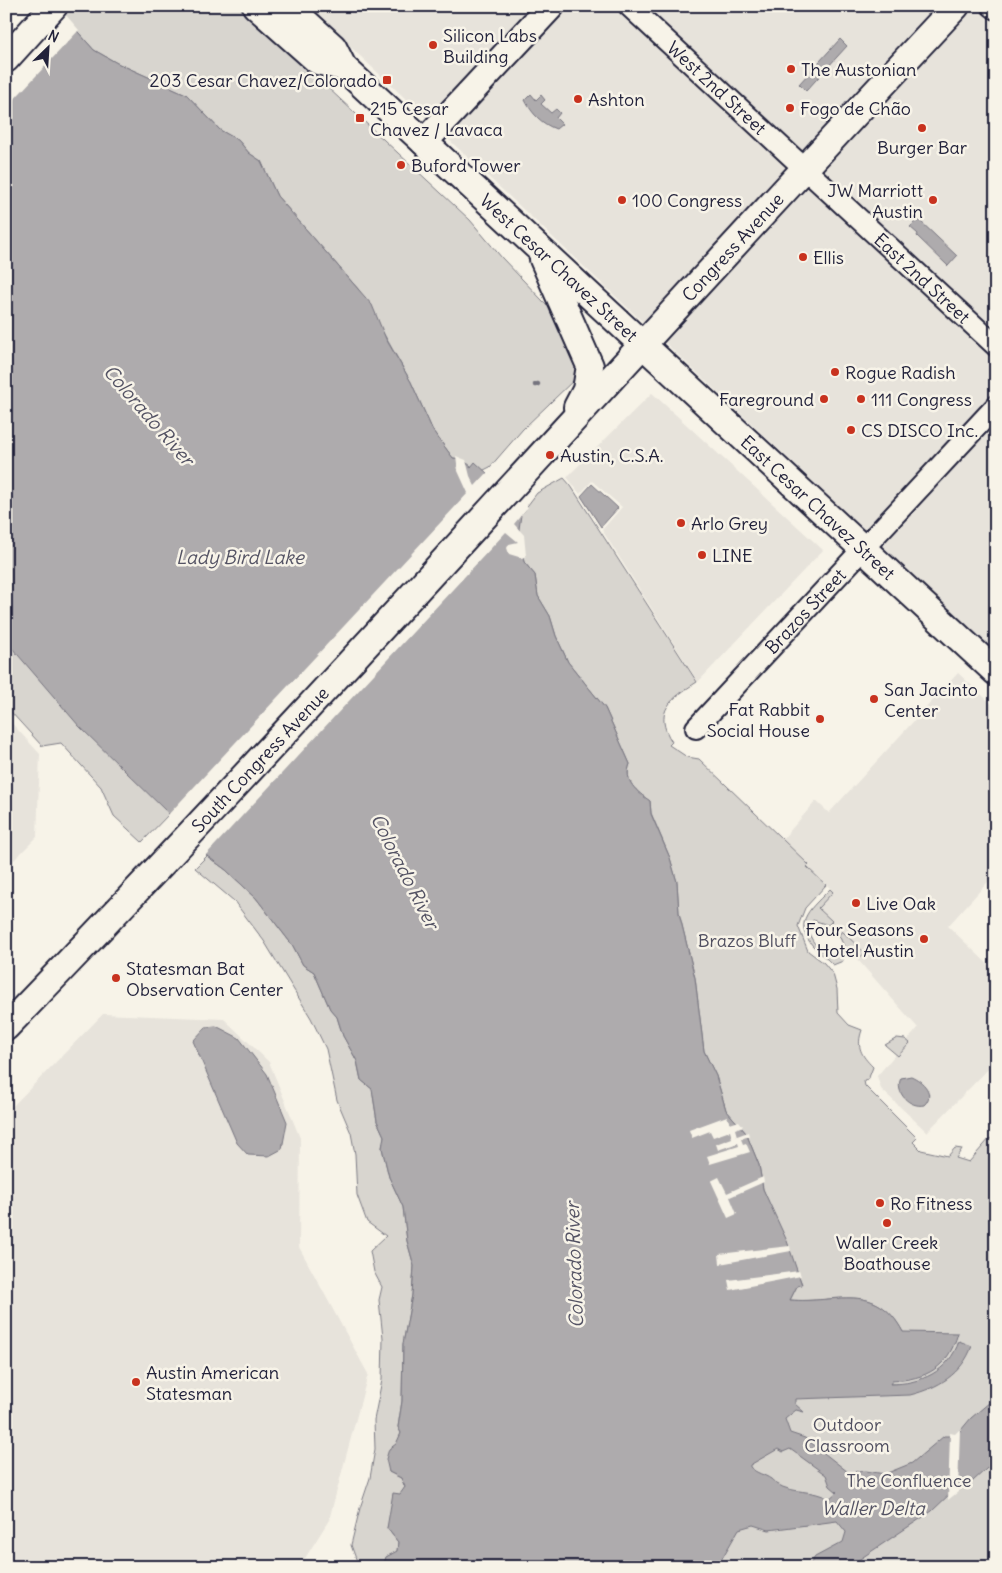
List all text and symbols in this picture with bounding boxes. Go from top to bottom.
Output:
north arrow [22,22,72,72]
place label: Silicon Labs Building [443,24,537,68]
text: N [45,26,62,46]
street label: West 2nd Street [663,36,772,139]
marker: Silicon Labs Building [427,39,439,51]
place label: The Austonian [801,58,916,81]
marker: The Austonian [785,63,797,75]
place label: 203 Cesar Chavez/Colorado [150,69,377,92]
marker: 203 Cesar Chavez/Colorado [381,74,393,86]
place label: Ashton [588,88,645,111]
marker: Ashton [572,93,584,105]
place label: 215 Cesar Chavez / Lavaca [370,97,503,141]
place label: Fogo de Chão [800,97,911,120]
marker: Fogo de Chão [784,102,796,114]
marker: 215 Cesar Chavez / Lavaca [354,112,366,124]
marker: Burger Bar [916,122,928,134]
place label: Burger Bar [877,136,968,159]
place label: Buford Tower [411,154,521,177]
marker: Buford Tower [395,159,407,171]
place label: JW Marriott Austin [827,179,923,223]
street label: West Cesar Chavez Street [475,188,643,346]
street label: Congress Avenue [677,188,788,306]
place label: 100 Congress [632,189,742,212]
marker: 100 Congress [616,194,628,206]
marker: JW Marriott Austin [927,194,939,206]
street label: East 2nd Street [870,228,975,328]
place label: Ellis [813,246,844,269]
marker: Ellis [797,251,809,263]
water label: Colorado River [99,360,201,472]
place label: Rogue Radish [845,361,956,384]
marker: Rogue Radish [829,366,841,378]
place label: Fareground [719,388,814,411]
place label: 111 Congress [871,388,972,411]
marker: Fareground [818,393,830,405]
marker: 111 Congress [855,393,867,405]
place label: CS DISCO Inc. [861,419,978,442]
marker: CS DISCO Inc. [845,424,857,436]
street label: East Cesar Chavez Street [736,430,900,584]
place label: Austin, C.S.A. [560,444,663,467]
marker: Austin, C.S.A. [544,449,556,461]
place label: Arlo Grey [691,512,768,535]
marker: Arlo Grey [675,517,687,529]
place label: LINE [712,544,753,567]
water label: Lady Bird Lake [176,545,306,569]
marker: LINE [696,549,708,561]
street label: Brazos Street [760,563,850,658]
place label: San Jacinto Center [884,678,978,722]
street label: South Congress Avenue [186,681,334,837]
marker: San Jacinto Center [868,693,880,705]
place label: Fat Rabbit Social House [707,698,810,742]
marker: Fat Rabbit Social House [814,713,826,725]
water label: Colorado River [366,809,445,935]
place label: Live Oak [866,892,936,915]
marker: Live Oak [850,897,862,909]
place label: Four Seasons Hotel Austin [805,918,914,962]
park label: Brazos Bluff [698,929,797,952]
marker: Four Seasons Hotel Austin [918,933,930,945]
place label: Statesman Bat Observation Center [126,957,284,1001]
marker: Statesman Bat Observation Center [110,972,122,984]
place label: Ro Fitness [890,1192,973,1215]
marker: Ro Fitness [874,1197,886,1209]
water label: Colorado River [560,1199,588,1328]
marker: Waller Creek Boathouse [881,1217,893,1229]
place label: Waller Creek Boathouse [836,1231,938,1275]
place label: Austin American Statesman [146,1361,279,1405]
marker: Austin American Statesman [130,1376,142,1388]
park label: Outdoor Classroom [804,1413,890,1457]
park label: The Confluence [847,1469,971,1492]
water label: Waller Delta [821,1496,926,1520]

